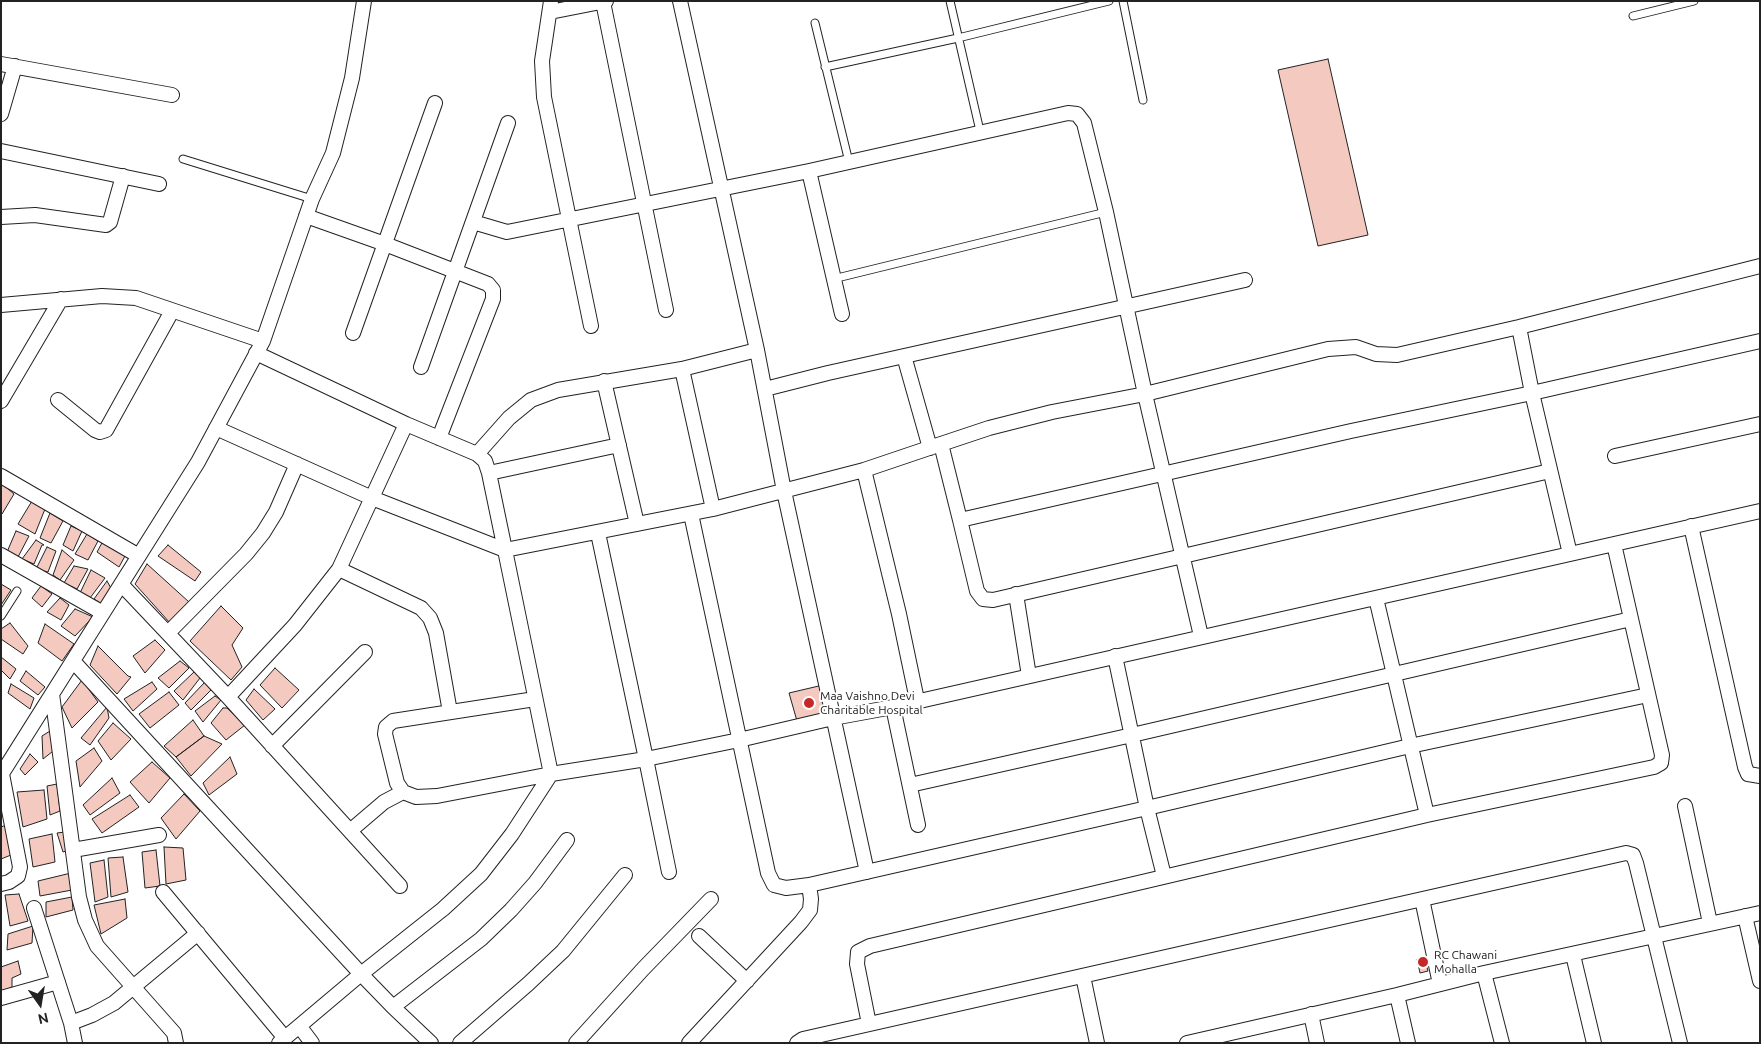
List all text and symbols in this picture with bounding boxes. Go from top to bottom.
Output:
place label: Maa Vaishno Devi Charitable Hospital [820,689,923,717]
marker: Maa Vaishno Devi Charitable Hospital [802,696,816,710]
place label: RC Chawani Mohalla [1434,948,1497,976]
marker: RC Chawani Mohalla [1416,955,1430,969]
north arrow [15,979,65,1029]
text: N [36,1010,50,1028]

